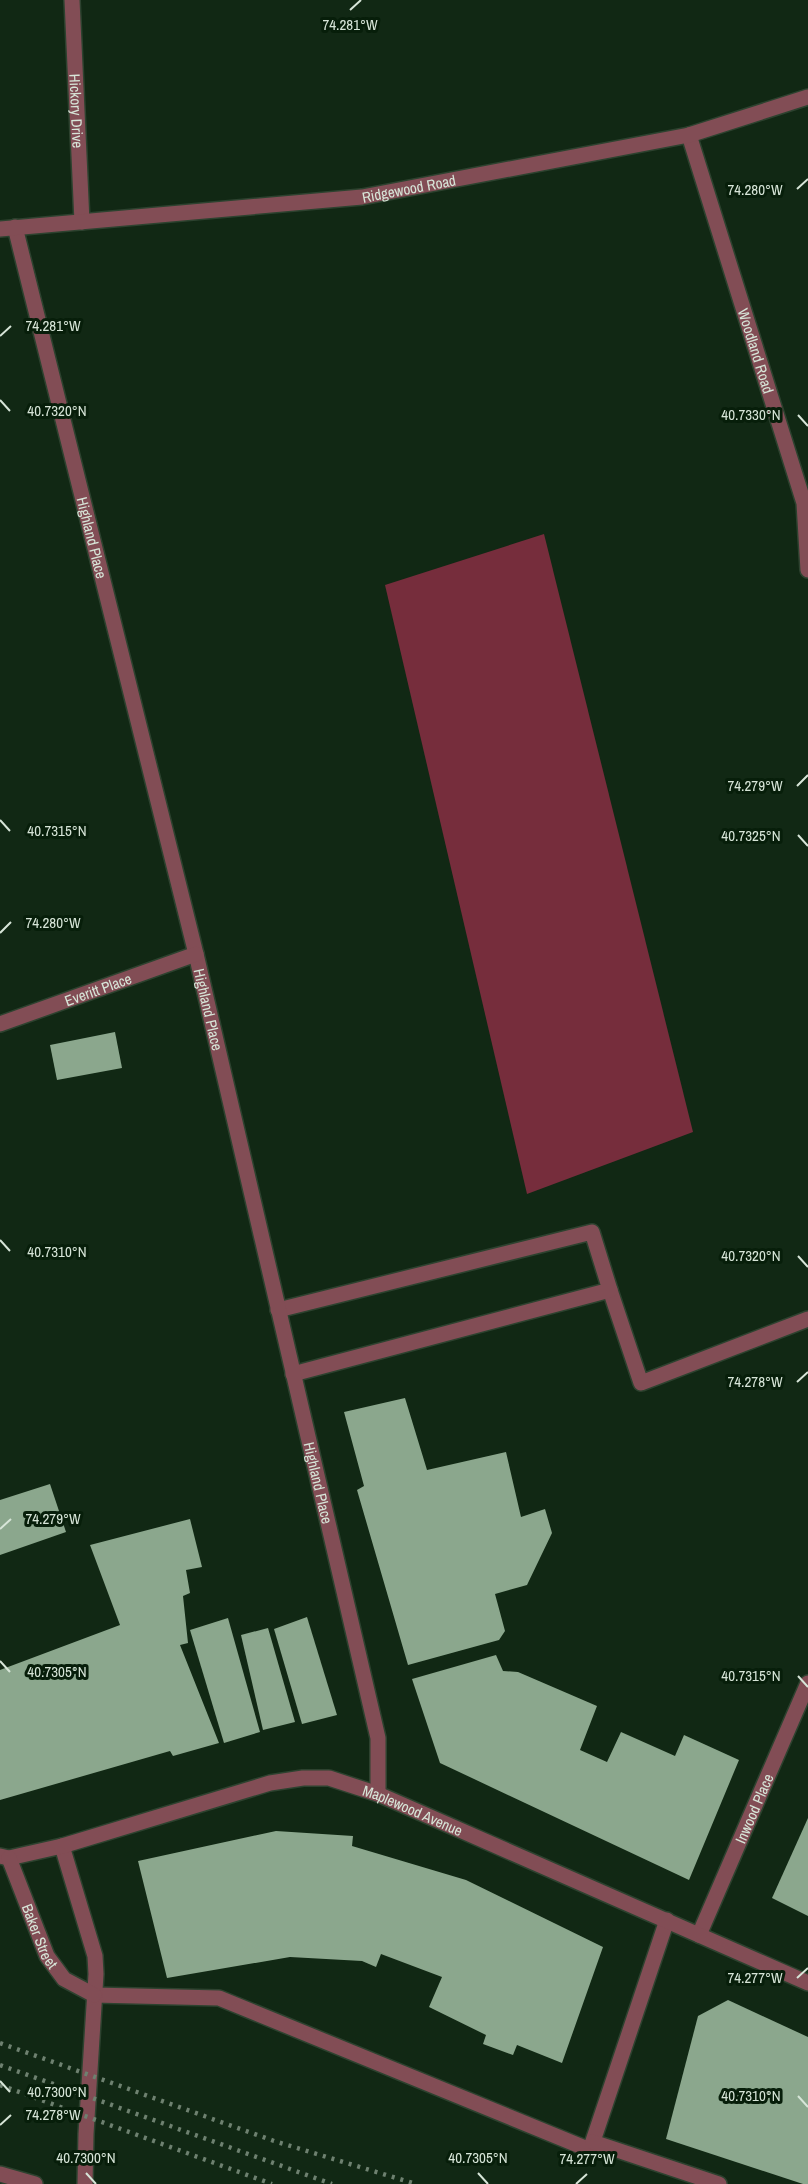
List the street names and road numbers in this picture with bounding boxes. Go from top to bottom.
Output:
street label: Hickory Drive [65,73,89,149]
street label: Ridgewood Road [360,169,457,207]
street label: Woodland Road [733,306,780,396]
street label: Highland Place [72,494,113,581]
street label: Highland Place [189,966,229,1053]
street label: Everitt Place [62,967,134,1011]
street label: Highland Place [299,1440,338,1526]
street label: Inwood Place [729,1770,778,1846]
street label: Maplewood Avenue [360,1779,466,1841]
street label: Baker Street [17,1901,64,1973]

